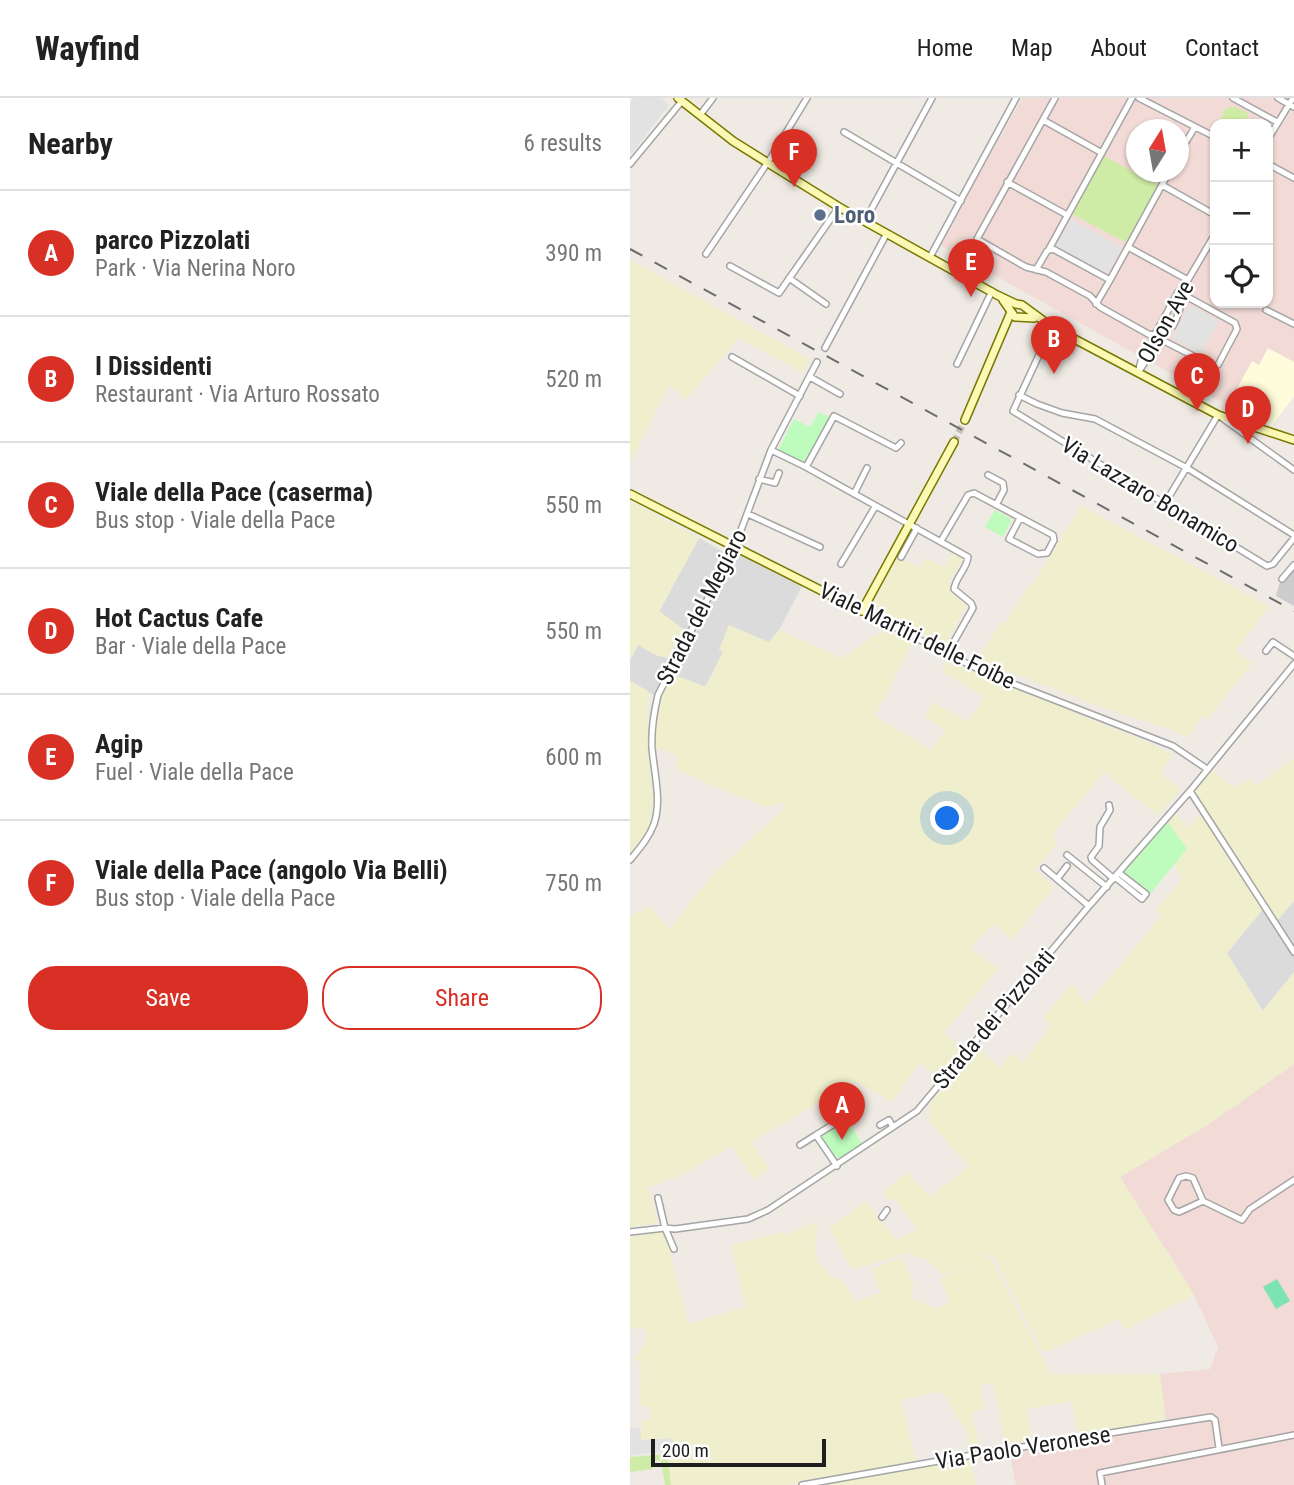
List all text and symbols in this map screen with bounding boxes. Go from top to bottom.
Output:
text: Wayfind [35,29,140,68]
text: Home [917,34,973,62]
text: Map [1011,34,1053,62]
text: About [1091,34,1147,62]
text: Contact [1185,34,1259,62]
north arrow [1126,119,1189,182]
map controls [1210,119,1273,308]
button: + [1210,119,1273,182]
text: Nearby [28,126,113,161]
pin: F [771,129,817,187]
text: 6 results [524,130,602,157]
button: − [1210,182,1273,245]
place label: Loro [834,202,875,229]
marker: Loro [812,207,828,223]
text: parco Pizzolati [95,225,250,255]
pin: E [948,239,994,297]
text: A [44,240,58,267]
text: 390 m [545,240,602,267]
button: locate [1210,245,1273,308]
text: Park · Via Nerina Noro [95,255,296,282]
street label: Olson Ave [1132,276,1200,368]
pin: B [1031,316,1077,374]
text: I Dissidenti [95,351,212,381]
pin: C [1174,353,1220,411]
text: B [45,366,57,393]
text: 520 m [545,366,602,393]
text: Restaurant · Via Arturo Rossato [95,381,380,408]
pin: D [1225,386,1271,444]
street label: Via Lazzaro Bonamico [1056,431,1244,559]
text: Viale della Pace (caserma) [95,477,373,507]
text: C [44,492,58,519]
text: 550 m [545,492,602,519]
text: Bus stop · Viale della Pace [95,507,335,534]
street label: Strada del Megiaro [651,525,753,689]
street label: Viale Martiri delle Foibe [815,577,1019,695]
text: Hot Cactus Cafe [95,603,263,633]
text: D [45,618,58,645]
text: 550 m [545,618,602,645]
text: Bar · Viale della Pace [95,633,286,660]
text: Agip [95,729,143,759]
text: E [45,744,57,771]
text: 600 m [545,744,602,771]
text: Fuel · Viale della Pace [95,759,294,786]
your location [930,801,964,835]
text: Viale della Pace (angolo Via Belli) [95,855,448,885]
text: F [46,870,56,897]
text: 750 m [545,870,602,897]
text: Bus stop · Viale della Pace [95,885,335,912]
street label: Strada dei Pizzolati [927,943,1061,1095]
button: Save [28,966,308,1030]
button: Share [322,966,602,1030]
pin: A [819,1082,865,1140]
street label: Via Paolo Veronese [934,1421,1112,1475]
scale bar [651,1436,826,1468]
text: 200 m [662,1439,709,1462]

